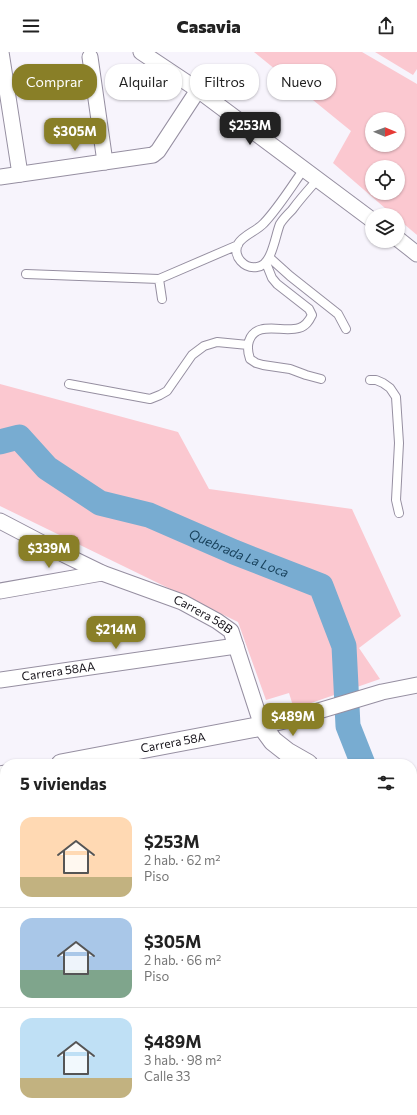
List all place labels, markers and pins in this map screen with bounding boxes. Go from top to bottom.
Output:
pin: $253M [222,112,278,146]
pin: $305M [47,118,103,152]
pin: $339M [21,535,77,569]
pin: $214M [88,616,144,650]
pin: $489M [265,703,321,737]

